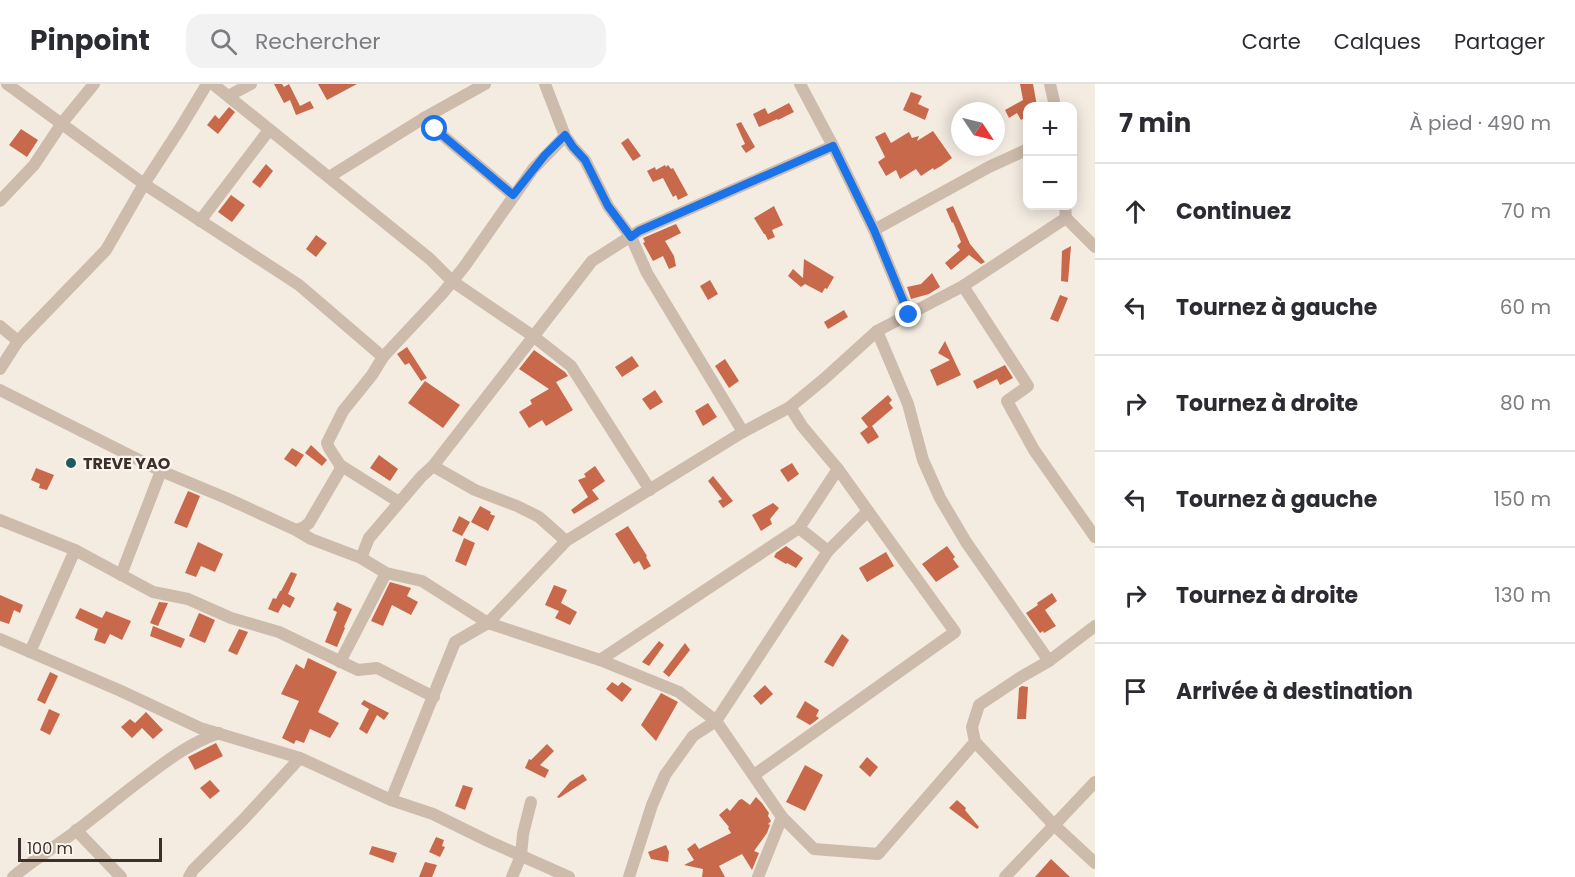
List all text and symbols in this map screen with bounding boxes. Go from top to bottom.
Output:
search box [186,14,606,68]
text: Pinpoint [30,21,150,60]
icon: search [207,25,240,58]
text: Rechercher [255,26,381,57]
text: Carte [1242,27,1301,56]
text: Calques [1334,27,1421,56]
text: Partager [1454,27,1545,56]
north arrow [951,102,1005,156]
map controls [1023,102,1077,210]
button: + [1023,102,1077,156]
text: 7 min [1119,105,1191,141]
text: À pied · 490 m [1409,109,1551,137]
route start [421,115,447,141]
button: − [1023,156,1077,210]
icon: ahead [1119,195,1152,228]
text: Continuez [1176,196,1291,227]
text: 70 m [1502,197,1551,225]
icon: left [1119,291,1152,324]
text: Tournez à gauche [1176,292,1377,323]
text: 60 m [1500,293,1551,321]
route end [895,301,921,327]
icon: right [1119,387,1152,420]
text: Tournez à droite [1176,388,1358,419]
text: 80 m [1500,389,1551,417]
place label: TREVE YAO [83,452,171,475]
marker: TREVE YAO [64,456,78,470]
icon: left [1119,483,1152,516]
text: Tournez à gauche [1176,484,1377,515]
text: 150 m [1494,485,1551,513]
icon: right [1119,579,1152,612]
text: Tournez à droite [1176,580,1358,611]
text: 130 m [1494,581,1551,609]
icon: arrive [1119,675,1152,708]
text: Arrivée à destination [1176,676,1413,707]
scale bar [18,835,162,862]
text: 100 m [27,837,73,860]

